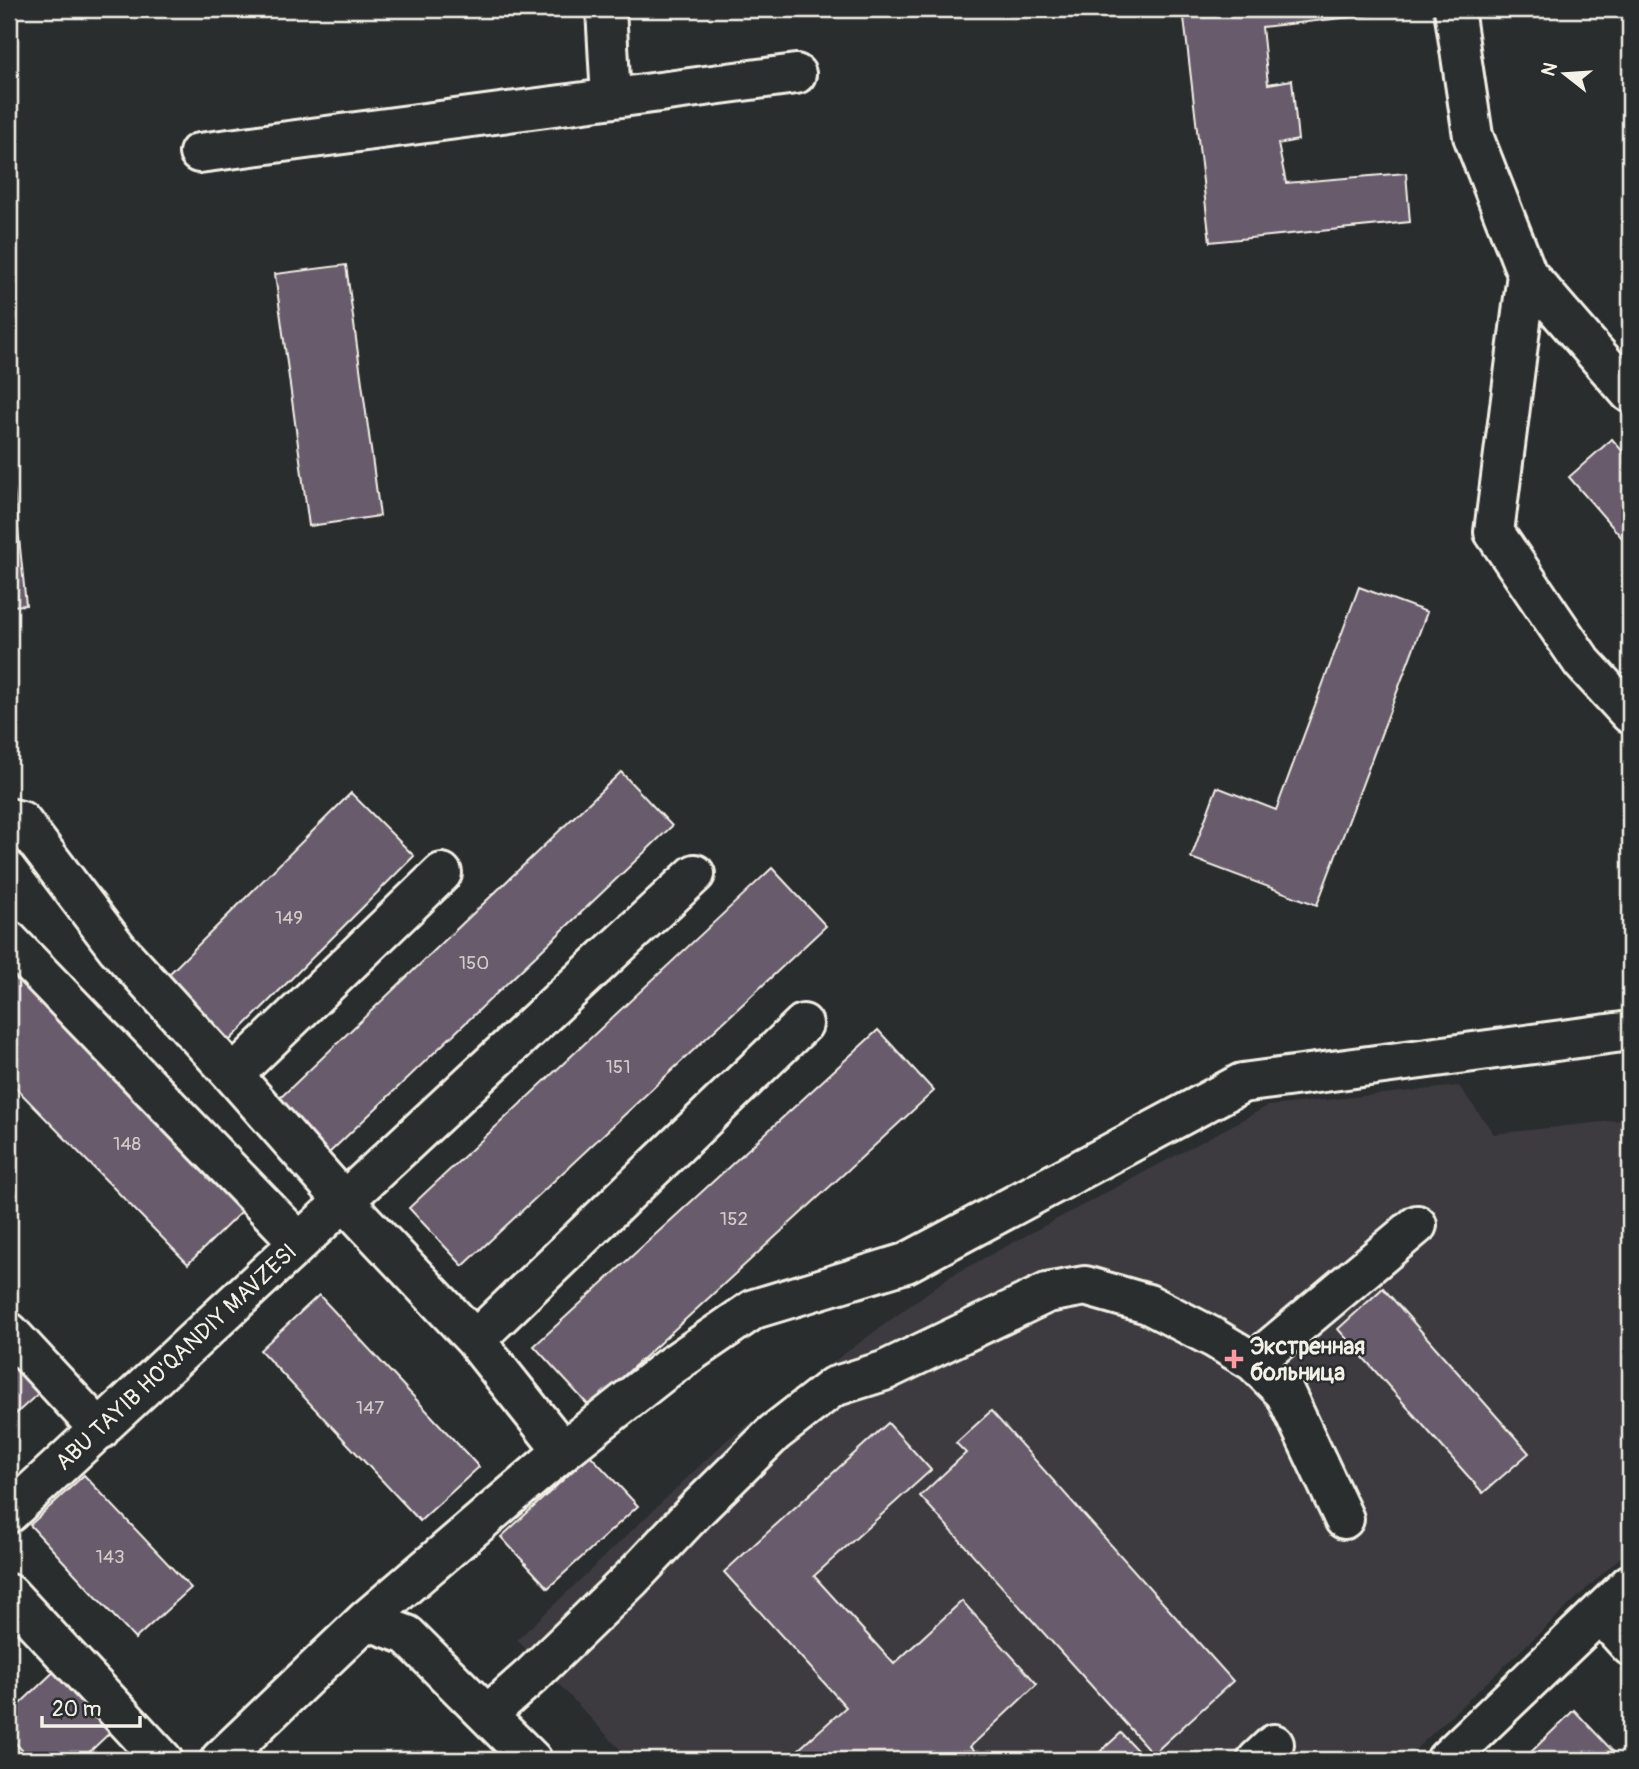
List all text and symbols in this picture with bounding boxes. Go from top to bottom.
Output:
north arrow [1530,38,1600,108]
text: N [1536,60,1563,79]
house number: 149 [275,906,303,930]
house number: 150 [459,951,489,975]
house number: 151 [605,1055,631,1079]
house number: 148 [113,1132,141,1156]
house number: 152 [720,1207,748,1231]
street label: ABU TAYIB HO'QANDIY MAVZESI [49,1237,303,1477]
place label: Экстренная больница [1250,1332,1365,1387]
marker: Экстренная больница [1224,1349,1244,1369]
house number: 147 [356,1396,384,1420]
house number: 143 [95,1545,125,1569]
scale bar [42,1685,140,1729]
text: 20 m [52,1696,101,1723]

